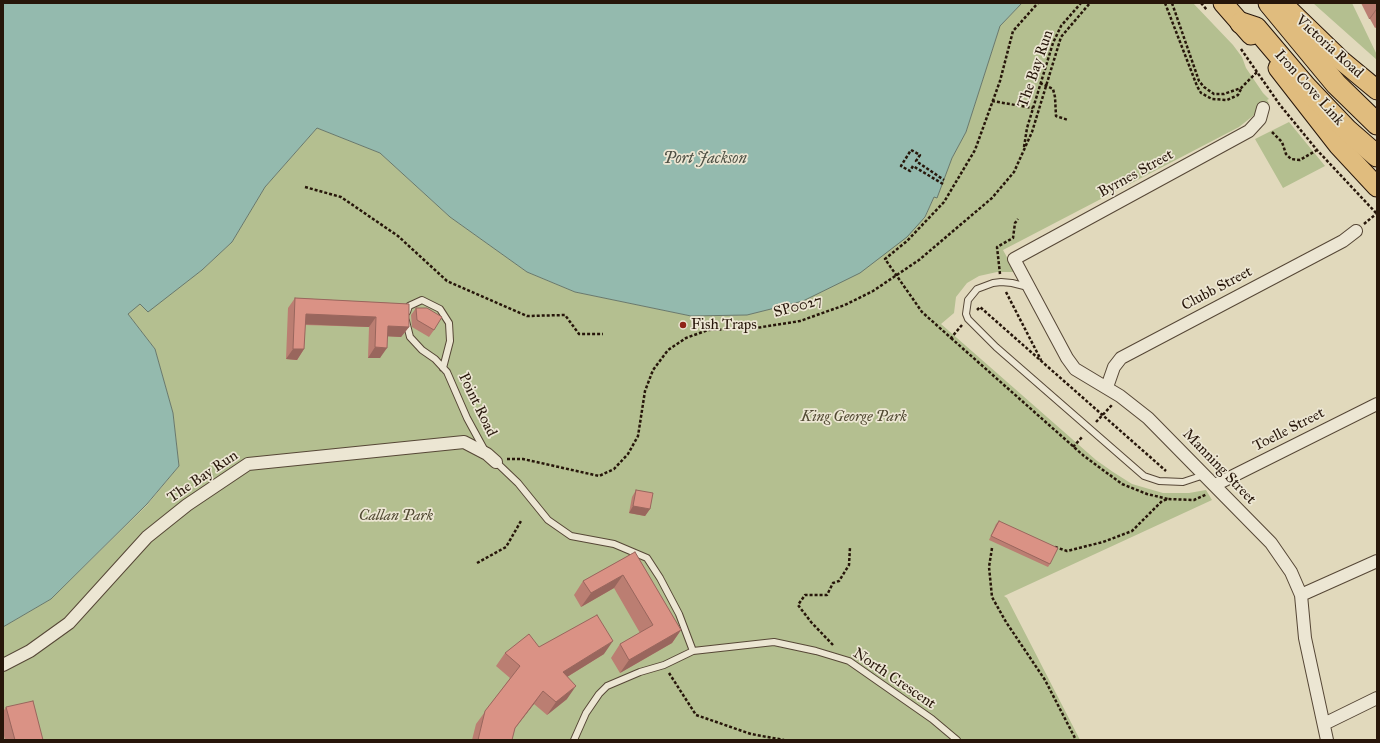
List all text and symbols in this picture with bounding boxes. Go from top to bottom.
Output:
street label: Victoria Road [1291,12,1367,82]
street label: The Bay Run [1014,28,1058,110]
street label: Iron Cove Link [1270,46,1348,130]
street label: Byrnes Street [1095,146,1177,202]
water label: Port Jackson [663,149,747,169]
street label: Clubb Street [1179,263,1255,315]
street label: SP0027 [772,292,824,322]
place label: Fish Traps [691,316,757,334]
marker: Fish Traps [678,320,688,330]
street label: Point Road [454,370,500,440]
street label: Toelle Street [1250,404,1328,456]
park label: King George Park [801,408,907,426]
street label: Manning Street [1179,426,1259,508]
street label: The Bay Run [164,447,242,507]
park label: Callan Park [359,507,433,525]
street label: North Crescent [849,645,939,713]

